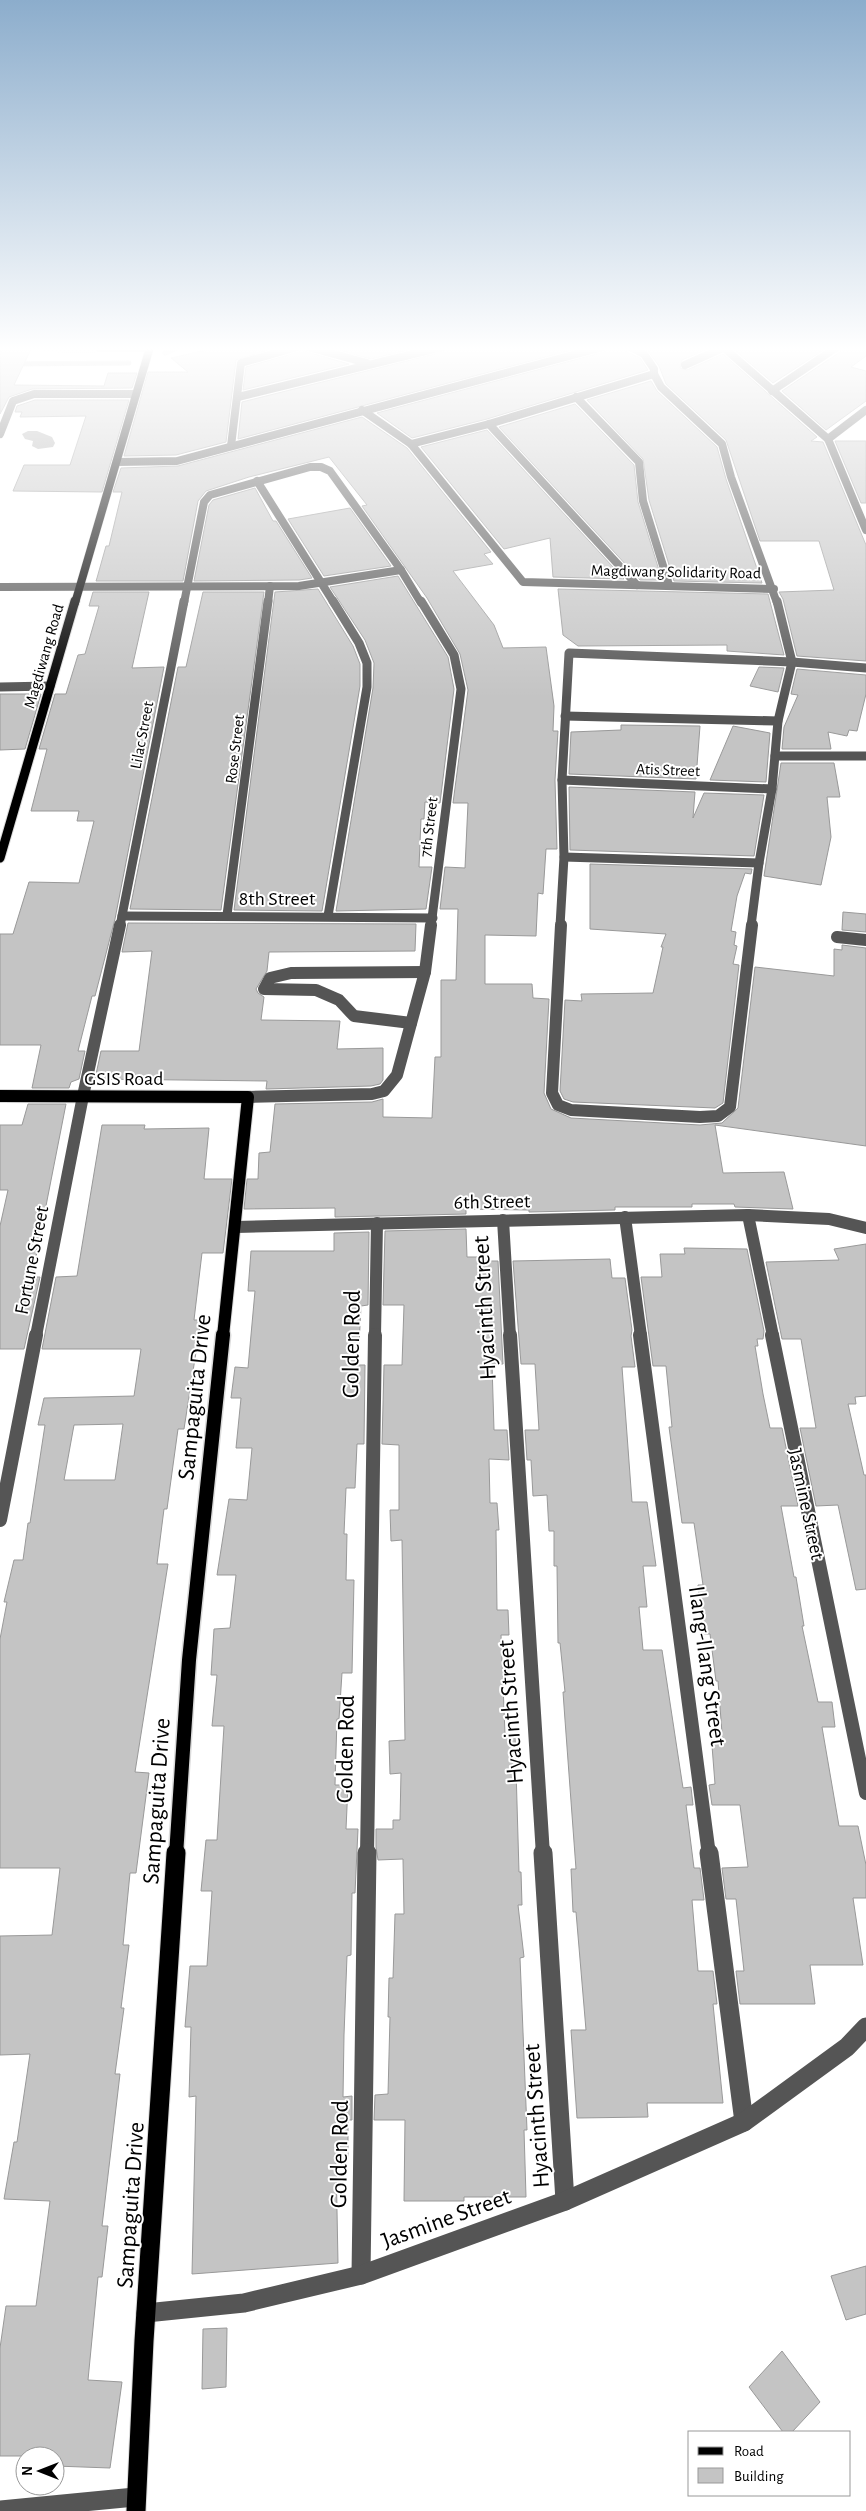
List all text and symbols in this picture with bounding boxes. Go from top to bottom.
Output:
street label: Magdiwang Solidarity Road [591,563,761,582]
street label: Magdiwang Road [21,602,67,710]
street label: Lilac Street [128,700,156,770]
street label: Rose Street [223,714,247,785]
street label: Atis Street [636,761,700,779]
street label: 7th Street [417,796,441,858]
street label: 8th Street [239,889,316,909]
street label: GSIS Road [84,1069,164,1089]
street label: 6th Street [454,1191,531,1213]
street label: Fortune Street [12,1204,52,1316]
street label: Hyacinth Street [469,1235,501,1381]
street label: Golden Rod [339,1290,365,1398]
street label: Sampaguita Drive [174,1313,216,1481]
street label: Jasmine Street [784,1447,828,1562]
street label: Ilang-Ilang Street [684,1584,730,1748]
street label: Hyacinth Street [494,1639,528,1785]
street label: Golden Rod [333,1695,359,1803]
street label: Sampaguita Drive [139,1717,175,1885]
street label: Hyacinth Street [520,2043,554,2189]
street label: Golden Rod [327,2100,353,2208]
street label: Sampaguita Drive [113,2121,149,2289]
street label: Jasmine Street [378,2184,515,2253]
legend [688,2431,851,2496]
text: Road [734,2444,764,2459]
north arrow [15,2446,65,2496]
text: N [21,2466,35,2476]
text: Building [734,2469,784,2484]

